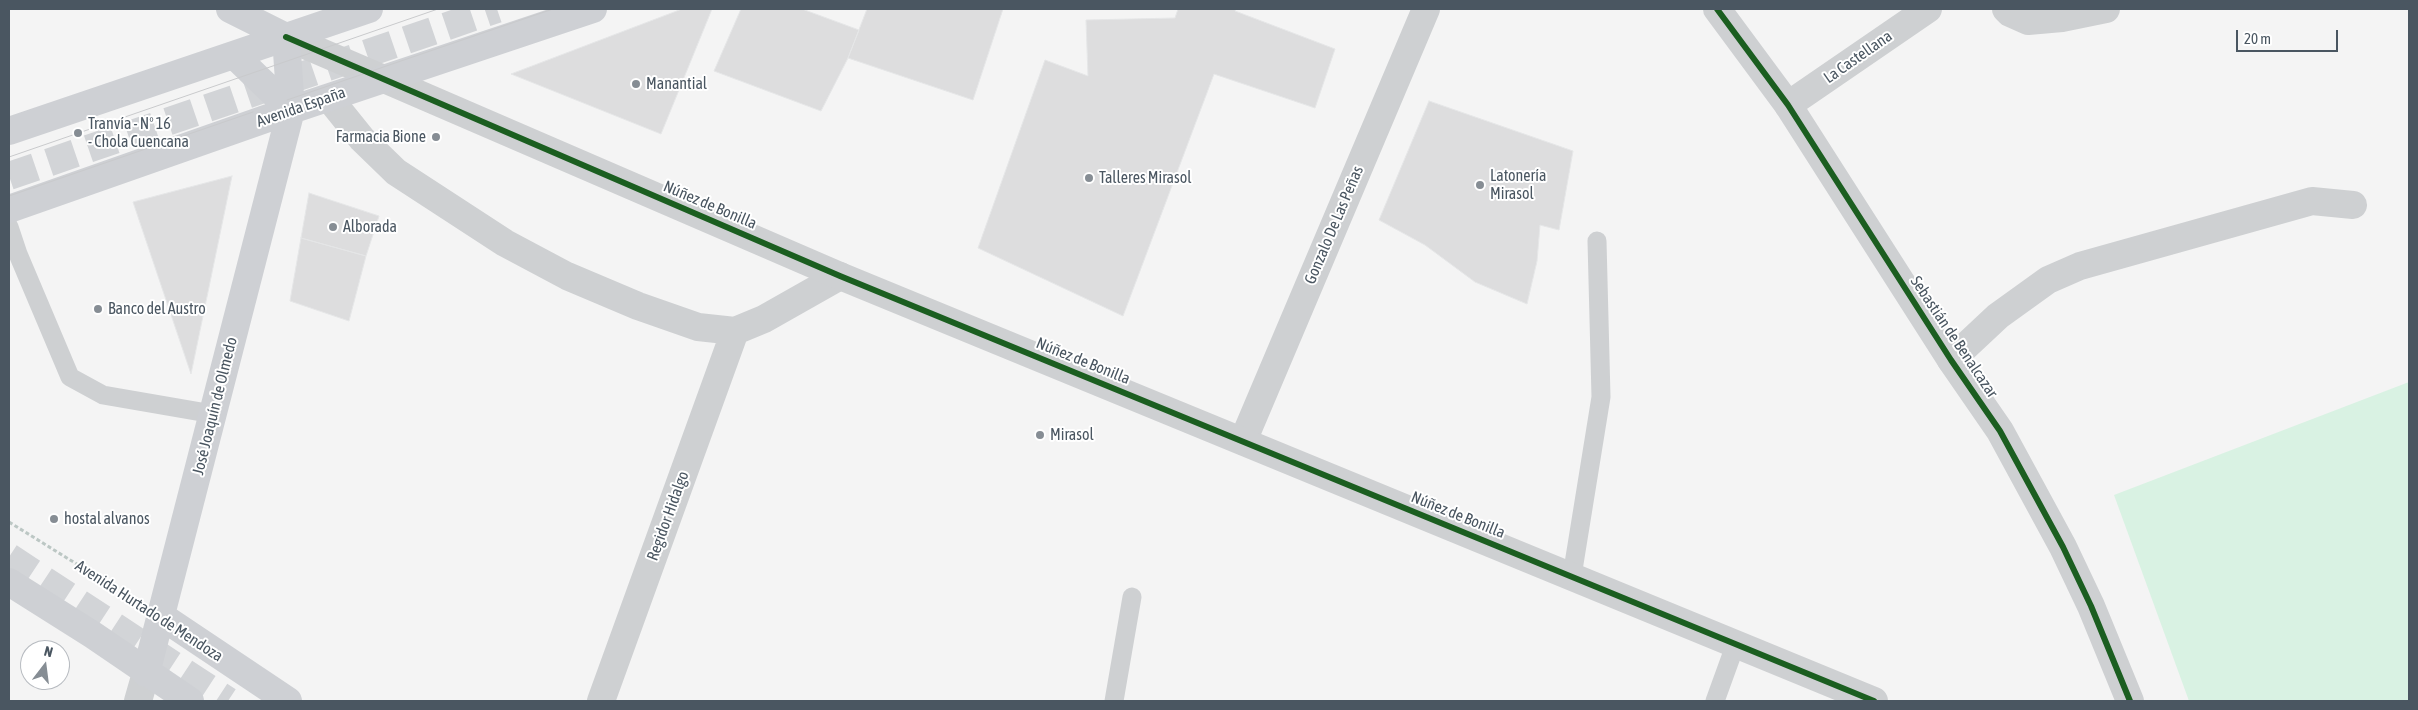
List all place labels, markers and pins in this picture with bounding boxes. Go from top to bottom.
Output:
place label: Manantial [646,74,707,94]
marker: Manantial [630,78,642,90]
place label: Tranvía - Nº 16 - Chola Cuencana [88,114,189,152]
marker: Tranvía - Nº 16 - Chola Cuencana [72,127,84,139]
place label: Farmacia Bione [336,127,426,147]
marker: Farmacia Bione [430,131,442,143]
place label: Latonería Mirasol [1490,166,1546,204]
place label: Talleres Mirasol [1099,168,1191,188]
marker: Talleres Mirasol [1083,172,1095,184]
marker: Latonería Mirasol [1474,179,1486,191]
place label: Alborada [343,217,397,237]
marker: Alborada [327,221,339,233]
place label: Banco del Austro [108,299,206,319]
marker: Banco del Austro [92,303,104,315]
place label: Mirasol [1050,425,1094,445]
marker: Mirasol [1034,429,1046,441]
place label: hostal alvanos [64,509,150,529]
marker: hostal alvanos [48,513,60,525]

